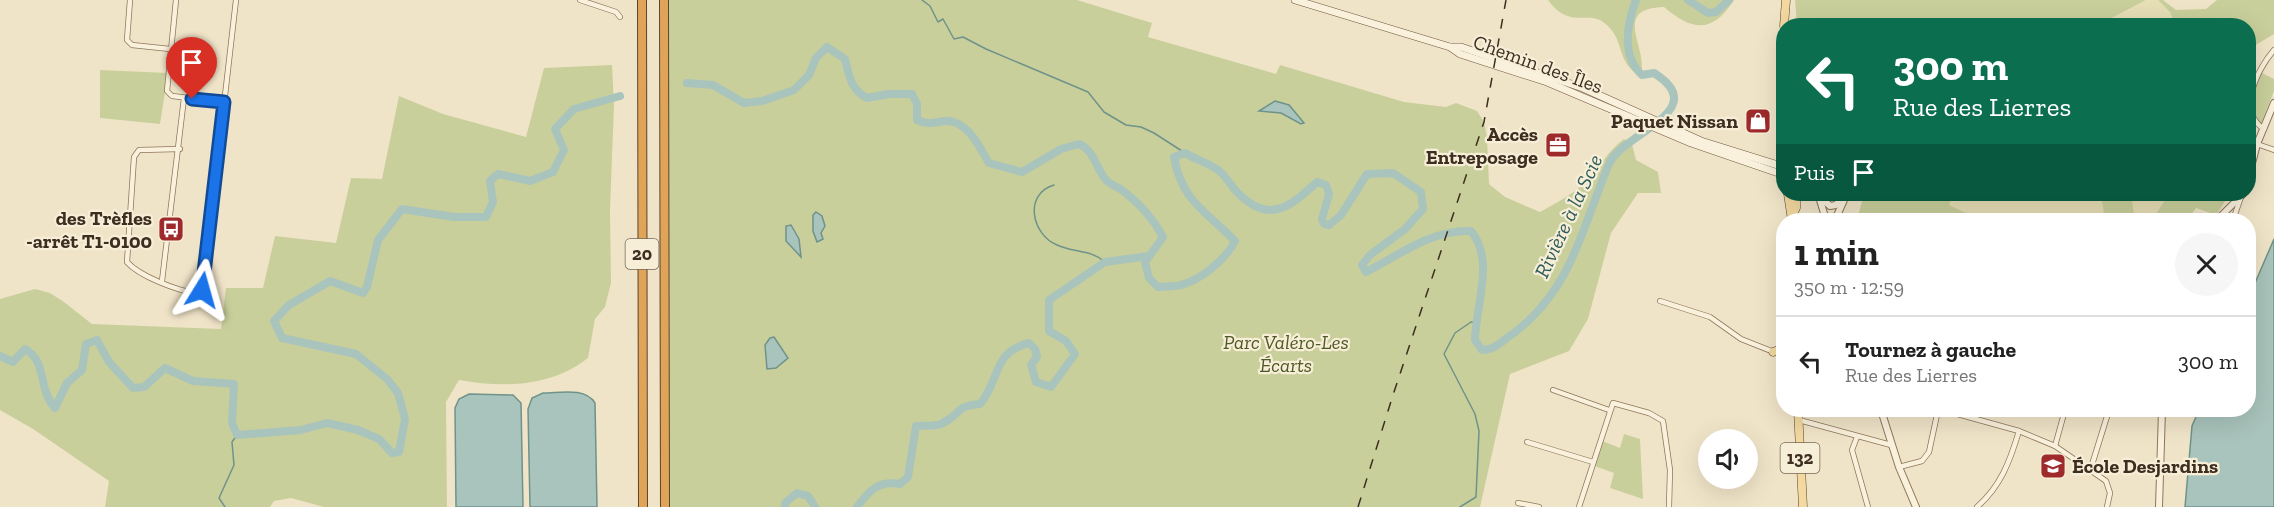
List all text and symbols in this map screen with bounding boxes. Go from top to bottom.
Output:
street label: Chemin des Îles [1470,29,1606,99]
pin [166,37,217,99]
text: 300 m [1893,40,2008,91]
icon: left [1794,42,1872,120]
icon: arrive [175,46,208,79]
text: Rue des Lierres [1893,91,2071,123]
shop icon: Paquet Nissan [1743,106,1773,136]
place label: Paquet Nissan [1611,109,1738,133]
place label: Accès Entreposage [1426,122,1538,169]
office icon: Accès Entreposage [1543,130,1573,160]
water label: Rivière à la Scie [1529,150,1607,282]
icon: arrive [1847,156,1880,189]
text: Puis [1794,159,1835,186]
place label: des Trèfles -arrêt T1-0100 [26,206,152,253]
bus stop icon: des Trèfles -arrêt T1-0100 [156,214,186,244]
text: 1 min [1794,231,1879,274]
button: close [2175,233,2238,296]
road number: 20 [626,239,658,269]
position arrow [170,258,234,322]
text: 350 m · 12:59 [1794,275,1904,299]
park label: Parc Valéro-Les Écarts [1223,330,1349,377]
text: Tournez à gauche [1845,336,2016,363]
icon: left [1794,345,1827,378]
text: 300 m [2178,348,2238,375]
text: Rue des Lierres [1845,363,1977,387]
map controls [1698,429,1758,489]
button: sound [1698,429,1758,489]
road number: 132 [1780,443,1820,473]
school or university icon: École Desjardins [2038,451,2068,481]
place label: École Desjardins [2072,454,2218,478]

